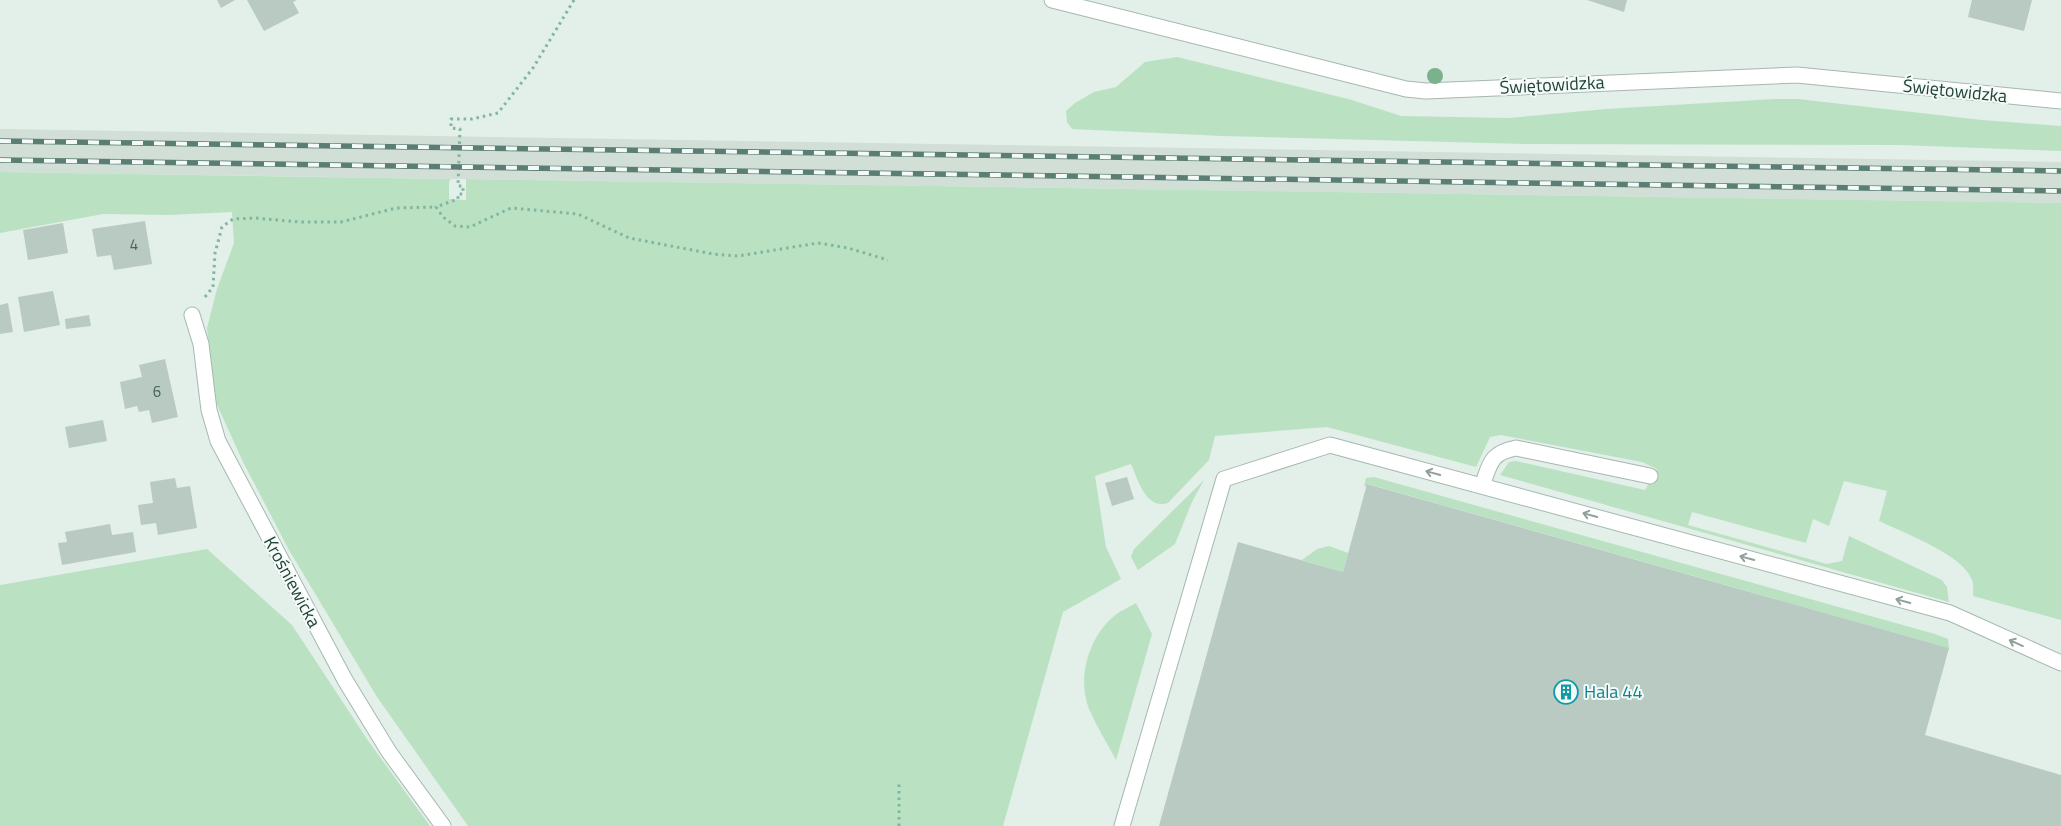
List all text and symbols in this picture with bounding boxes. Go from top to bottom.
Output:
street label: Świętowidzka [1499,68,1605,101]
street label: Świętowidzka [1901,72,2009,109]
house number: 4 [130,233,138,256]
house number: 6 [153,380,161,403]
one-way arrow [1425,468,1441,477]
one-way arrow [1582,510,1598,520]
street label: Krośniewicka [257,531,328,632]
one-way arrow [1739,553,1755,562]
one-way arrow [1896,595,1912,605]
one-way arrow [2009,637,2024,647]
place label: Hala 44 [1584,678,1642,705]
building icon: Hala 44 [1553,679,1579,705]

